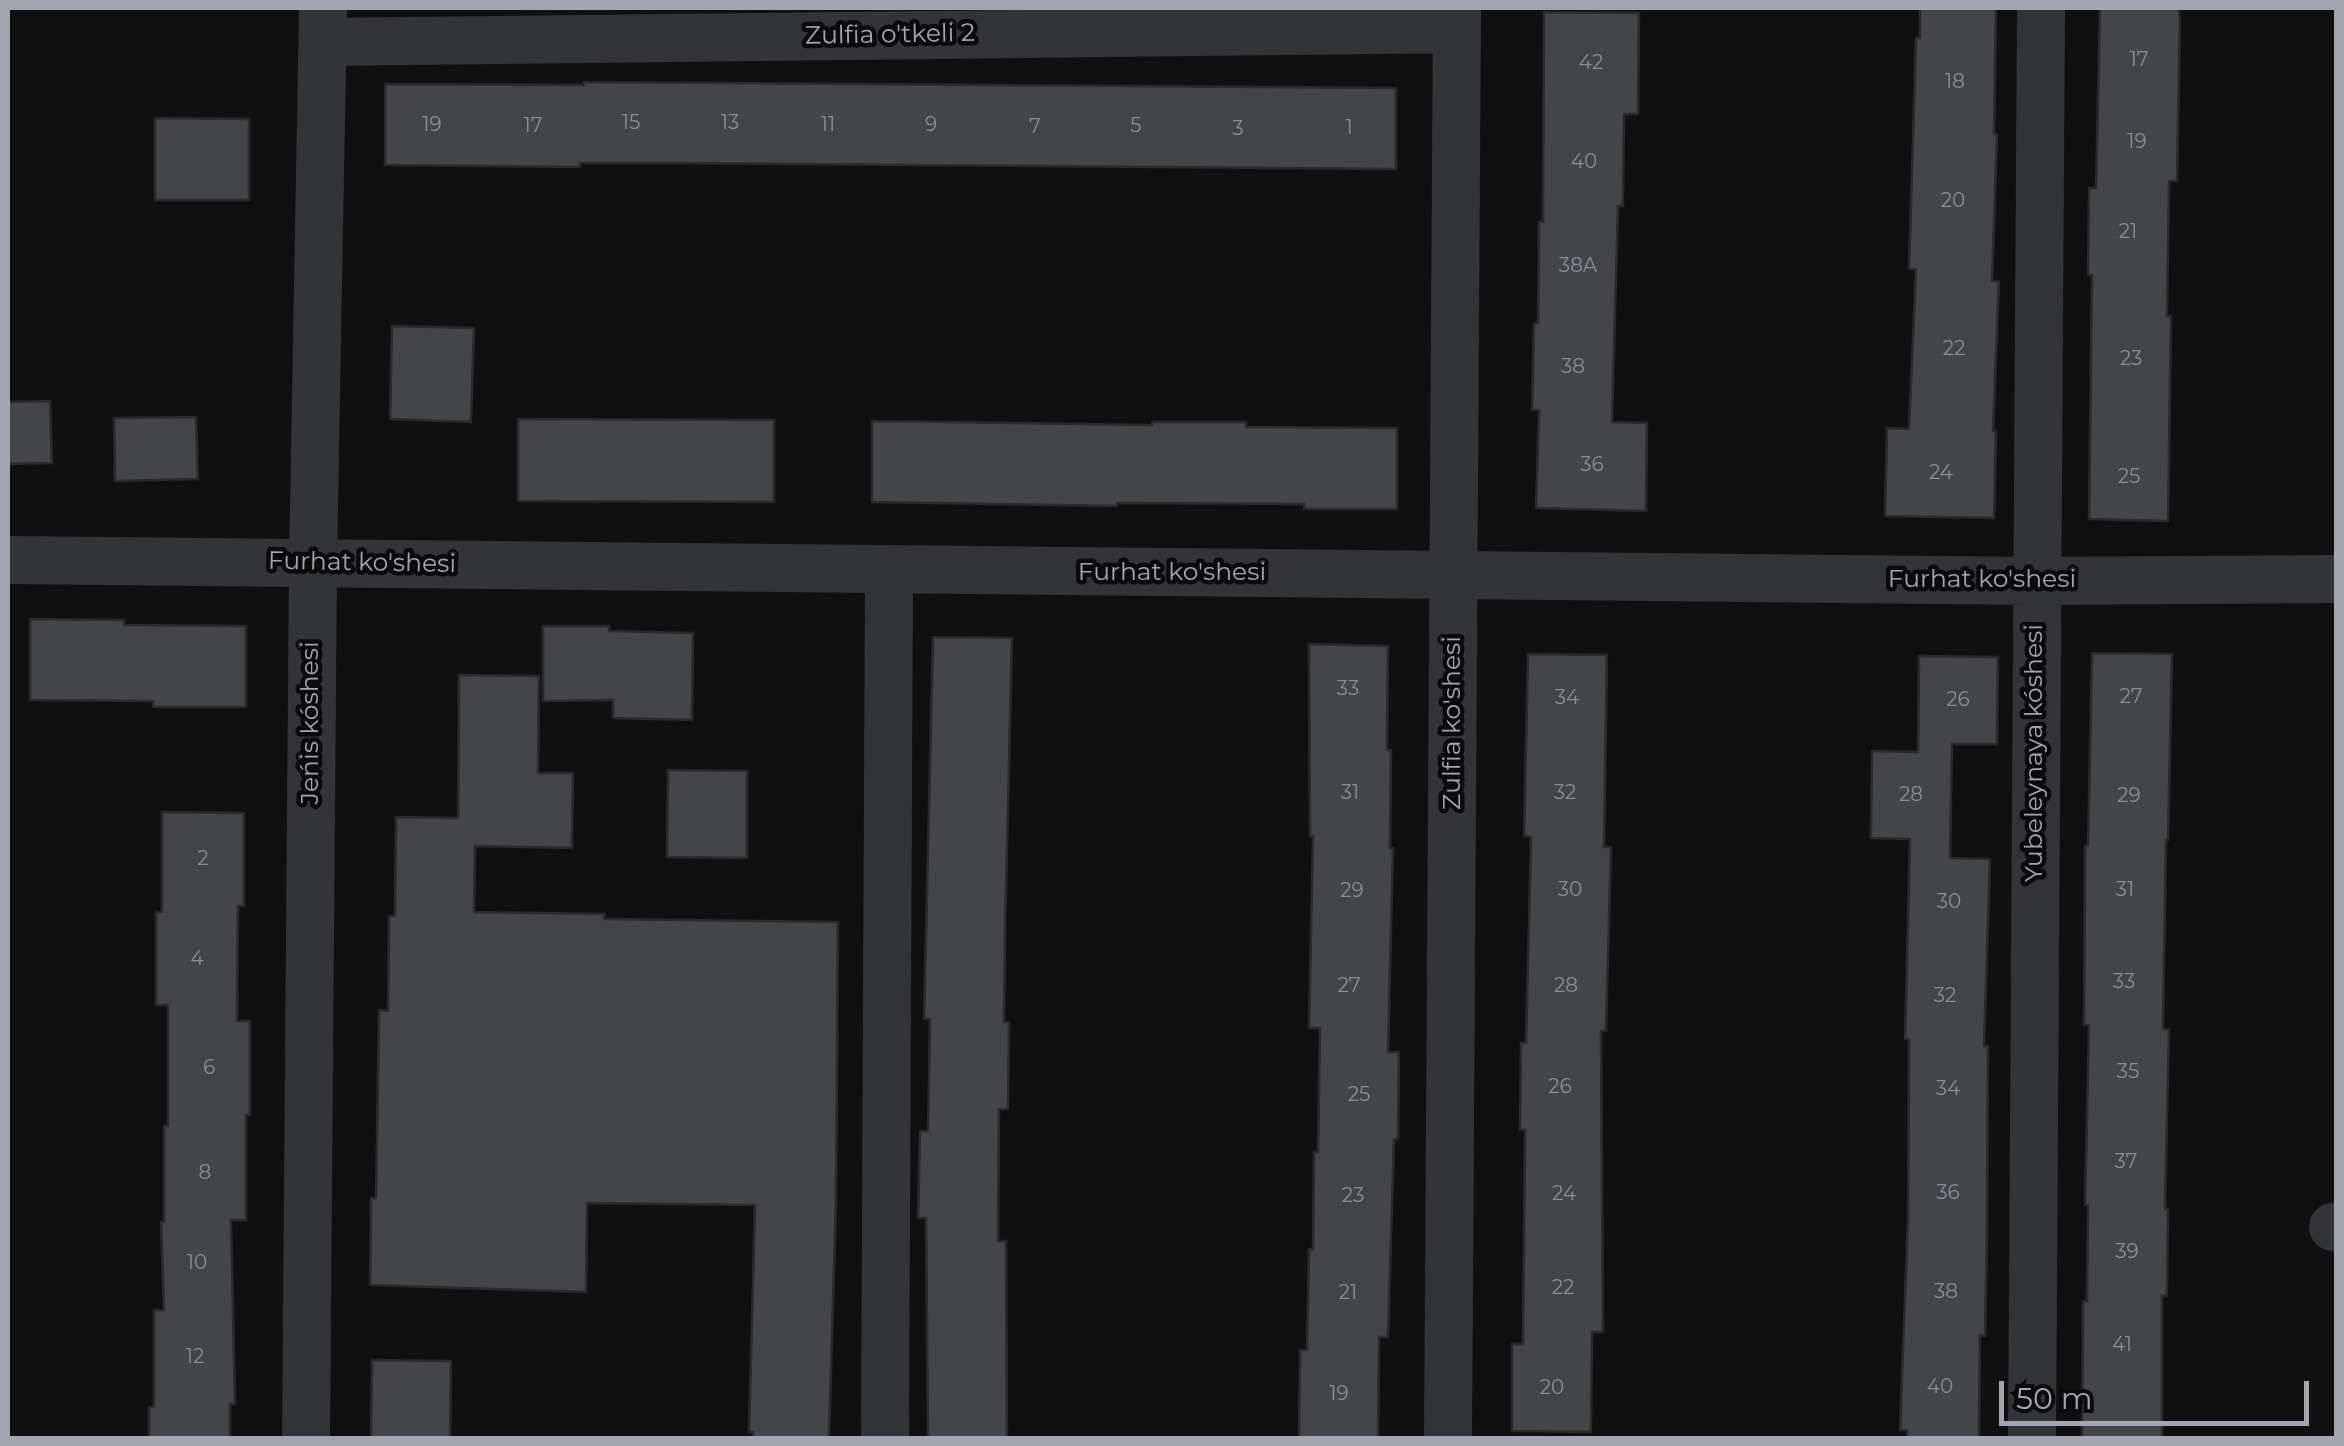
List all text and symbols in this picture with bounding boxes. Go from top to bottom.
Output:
street label: Zulfia o'tkeli 2 [805,19,975,51]
house number: 17 [2130,48,2148,72]
house number: 42 [1579,51,1603,75]
house number: 18 [1945,70,1965,94]
house number: 15 [622,111,640,135]
house number: 13 [721,111,739,135]
house number: 19 [422,113,442,137]
house number: 11 [821,113,835,137]
house number: 9 [925,113,937,137]
house number: 17 [524,114,542,138]
house number: 5 [1130,114,1142,138]
house number: 7 [1029,115,1041,139]
house number: 1 [1345,116,1353,140]
house number: 3 [1232,117,1244,141]
house number: 19 [2127,130,2147,154]
house number: 40 [1571,150,1597,174]
house number: 20 [1941,189,1965,213]
house number: 21 [2119,220,2137,244]
house number: 38A [1559,254,1597,278]
house number: 22 [1943,337,1965,361]
house number: 23 [2120,347,2142,371]
house number: 38 [1561,355,1585,379]
house number: 36 [1580,453,1604,477]
house number: 24 [1929,461,1953,485]
house number: 25 [2118,465,2140,489]
street label: Furhat ko'shesi [268,546,456,580]
street label: Furhat ko'shesi [1078,558,1266,588]
street label: Furhat ko'shesi [1888,565,2076,595]
street label: Yubeleynaya kóshesi [2020,624,2050,882]
street label: Zulfia ko'shesi [1438,636,1468,810]
street label: Jeńis kóshesi [296,641,326,805]
house number: 33 [1337,677,1359,701]
house number: 27 [2119,685,2143,709]
house number: 34 [1555,686,1579,710]
house number: 26 [1946,688,1970,712]
house number: 31 [1341,781,1359,805]
house number: 32 [1554,781,1576,805]
house number: 28 [1899,783,1923,807]
house number: 29 [2117,784,2141,808]
house number: 2 [197,847,209,871]
house number: 30 [1558,878,1582,902]
house number: 31 [2116,878,2134,902]
house number: 29 [1340,879,1364,903]
house number: 30 [1937,890,1961,914]
house number: 4 [190,947,204,971]
house number: 33 [2113,970,2135,994]
house number: 27 [1337,974,1361,998]
house number: 28 [1554,974,1578,998]
house number: 32 [1934,984,1956,1008]
house number: 6 [203,1056,215,1080]
house number: 35 [2117,1060,2139,1084]
house number: 26 [1548,1075,1572,1099]
house number: 34 [1936,1077,1960,1101]
house number: 25 [1348,1083,1370,1107]
house number: 37 [2115,1150,2137,1174]
house number: 8 [199,1161,211,1185]
house number: 36 [1936,1181,1960,1205]
house number: 24 [1552,1182,1576,1206]
house number: 23 [1342,1184,1364,1208]
house number: 39 [2115,1240,2139,1264]
house number: 10 [187,1251,207,1275]
house number: 22 [1552,1276,1574,1300]
house number: 38 [1934,1280,1958,1304]
house number: 21 [1339,1281,1357,1305]
house number: 41 [2112,1333,2132,1357]
house number: 12 [186,1345,204,1369]
scale bar [2004,1361,2314,1423]
house number: 40 [1927,1375,1953,1399]
house number: 20 [1540,1376,1564,1400]
text: 50 m [2016,1380,2093,1417]
house number: 19 [1329,1382,1349,1406]

